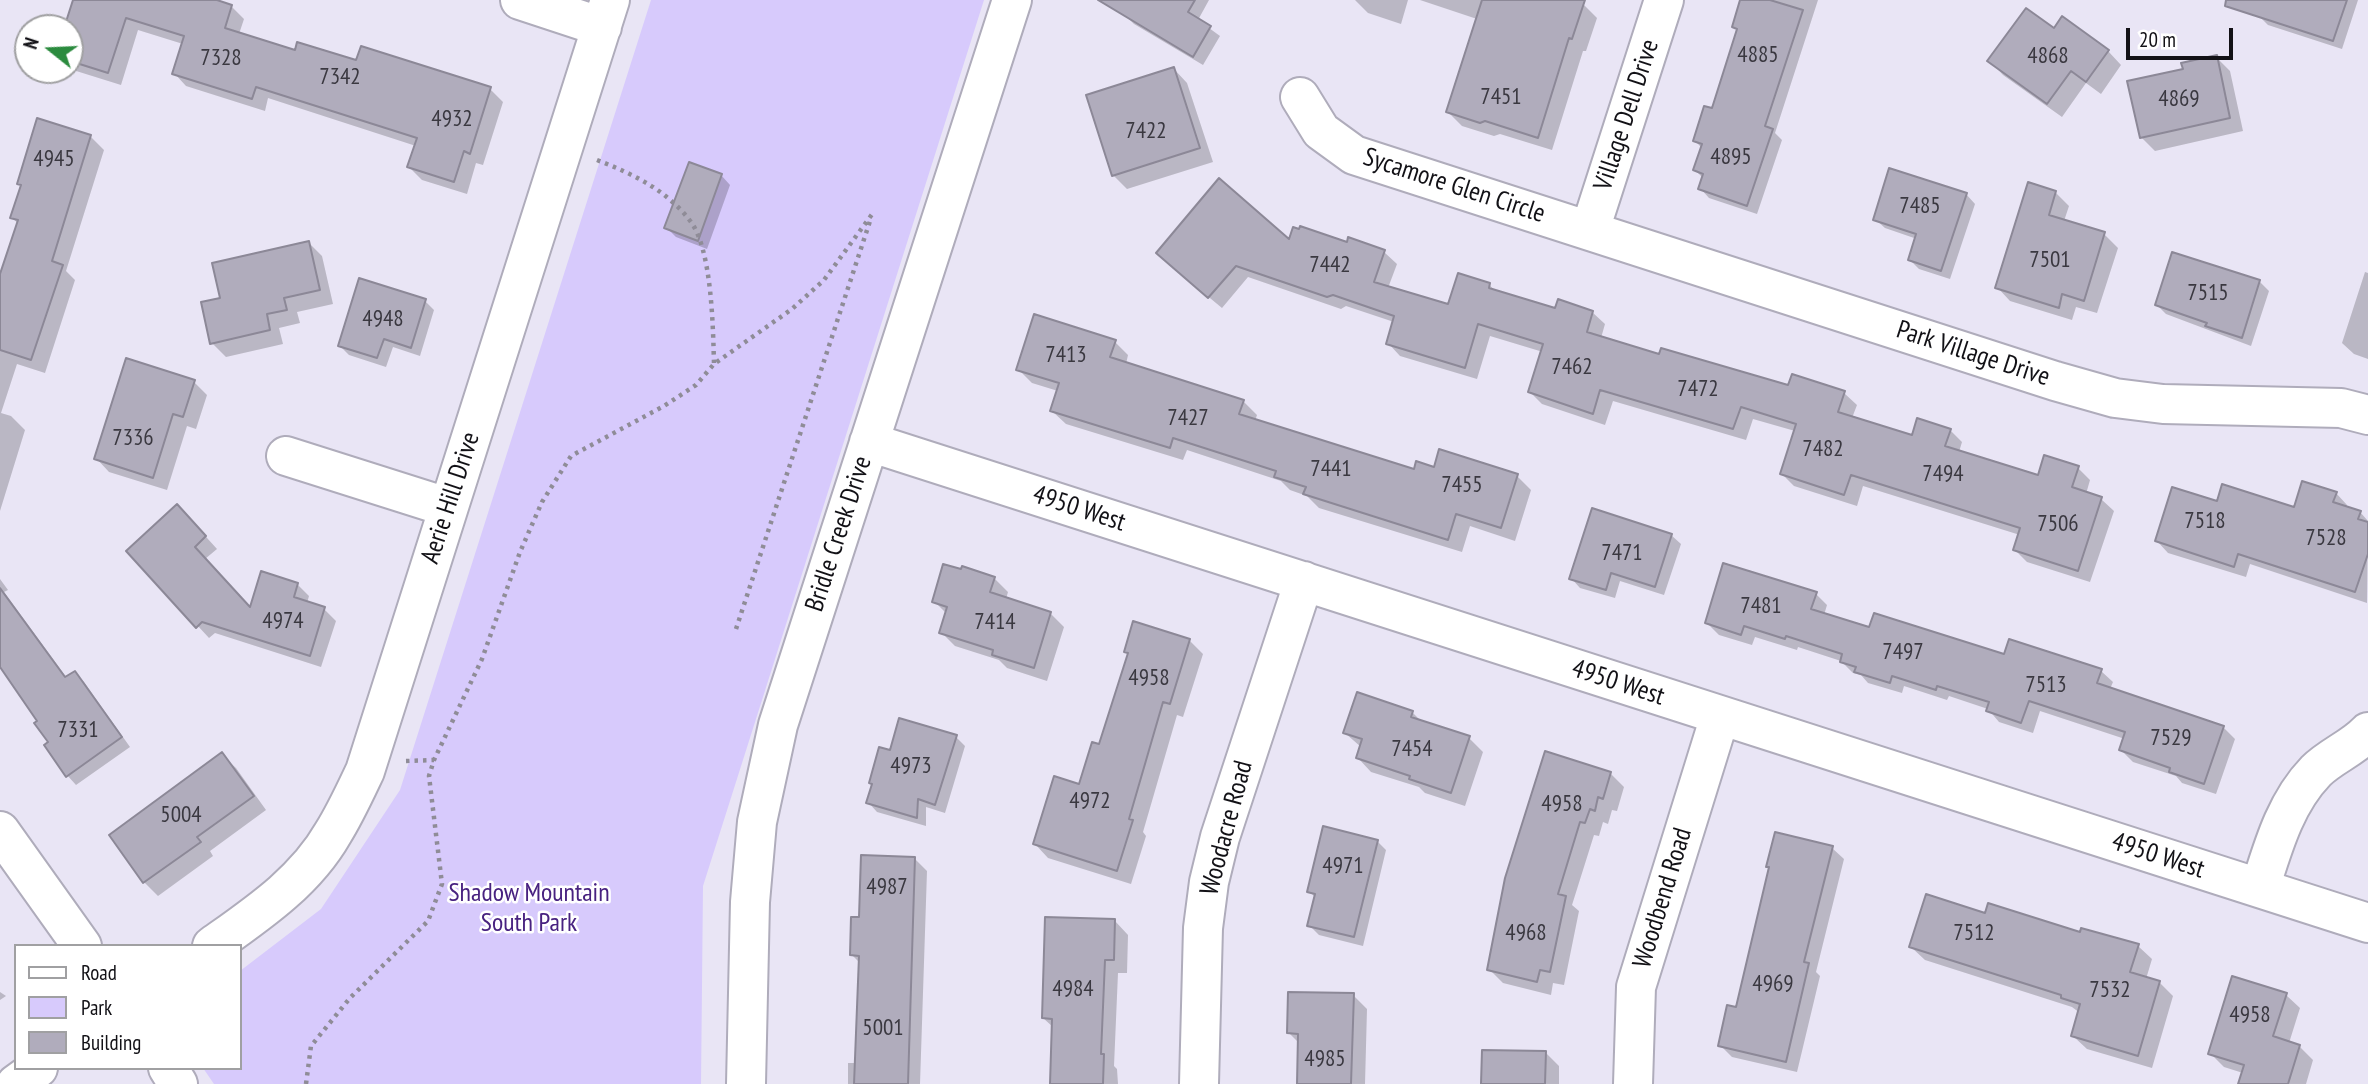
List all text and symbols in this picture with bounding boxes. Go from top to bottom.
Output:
north arrow [14,14,84,84]
scale bar [2130,14,2237,58]
text: 20 m [2139,26,2176,53]
text: N [18,35,44,52]
street label: Village Dell Drive [1588,36,1666,194]
house number: 4885 [1737,41,1779,69]
house number: 4868 [2027,42,2069,70]
house number: 7328 [200,44,242,72]
house number: 7342 [319,63,361,91]
house number: 7451 [1480,83,1522,111]
house number: 4869 [2158,85,2200,113]
house number: 4932 [431,105,473,133]
house number: 7422 [1125,117,1167,145]
street label: Sycamore Glen Circle [1359,142,1549,230]
house number: 4895 [1710,143,1752,171]
house number: 4945 [33,145,75,173]
house number: 7485 [1899,192,1941,220]
house number: 7501 [2029,246,2071,274]
house number: 7442 [1309,251,1351,279]
house number: 7515 [2187,279,2229,307]
house number: 4948 [362,305,404,333]
street label: Park Village Drive [1893,315,2053,393]
house number: 7413 [1045,341,1087,369]
house number: 7462 [1551,353,1593,381]
house number: 7472 [1677,375,1719,403]
house number: 7427 [1167,404,1209,432]
house number: 7336 [112,424,154,452]
street label: Aerie Hill Drive [415,428,487,568]
house number: 7482 [1802,435,1844,463]
street label: Bridle Creek Drive [799,452,879,616]
house number: 7441 [1310,455,1352,483]
house number: 7494 [1922,460,1964,488]
house number: 7455 [1441,471,1483,499]
street label: 4950 West [1029,479,1129,539]
house number: 7518 [2184,507,2226,535]
house number: 7506 [2037,510,2079,538]
house number: 7528 [2305,524,2347,552]
house number: 7471 [1601,539,1643,567]
house number: 7481 [1740,592,1782,620]
house number: 4974 [262,607,304,635]
house number: 7414 [974,608,1016,636]
house number: 7497 [1882,638,1924,666]
street label: 4950 West [1568,653,1668,713]
house number: 4958 [1128,664,1170,692]
house number: 7513 [2025,671,2067,699]
house number: 7331 [57,716,99,744]
house number: 7529 [2150,724,2192,752]
house number: 7454 [1391,735,1433,763]
house number: 4973 [890,752,932,780]
street label: Woodacre Road [1194,757,1260,899]
house number: 4972 [1069,787,1111,815]
house number: 4958 [1541,790,1583,818]
house number: 5004 [160,801,202,829]
street label: Woodbend Road [1627,824,1699,972]
street label: 4950 West [2108,826,2208,886]
house number: 4971 [1322,852,1364,880]
house number: 4987 [866,873,908,901]
park label: Shadow Mountain South Park [448,878,610,940]
house number: 4968 [1505,919,1547,947]
house number: 7512 [1953,919,1995,947]
legend [14,944,242,1070]
text: Road [81,959,117,986]
house number: 4969 [1752,970,1794,998]
house number: 4984 [1052,975,1094,1003]
house number: 7532 [2089,976,2131,1004]
text: Park [81,994,112,1021]
house number: 4958 [2229,1001,2271,1029]
house number: 5001 [862,1014,904,1042]
text: Building [81,1029,141,1056]
house number: 4985 [1304,1045,1346,1073]

